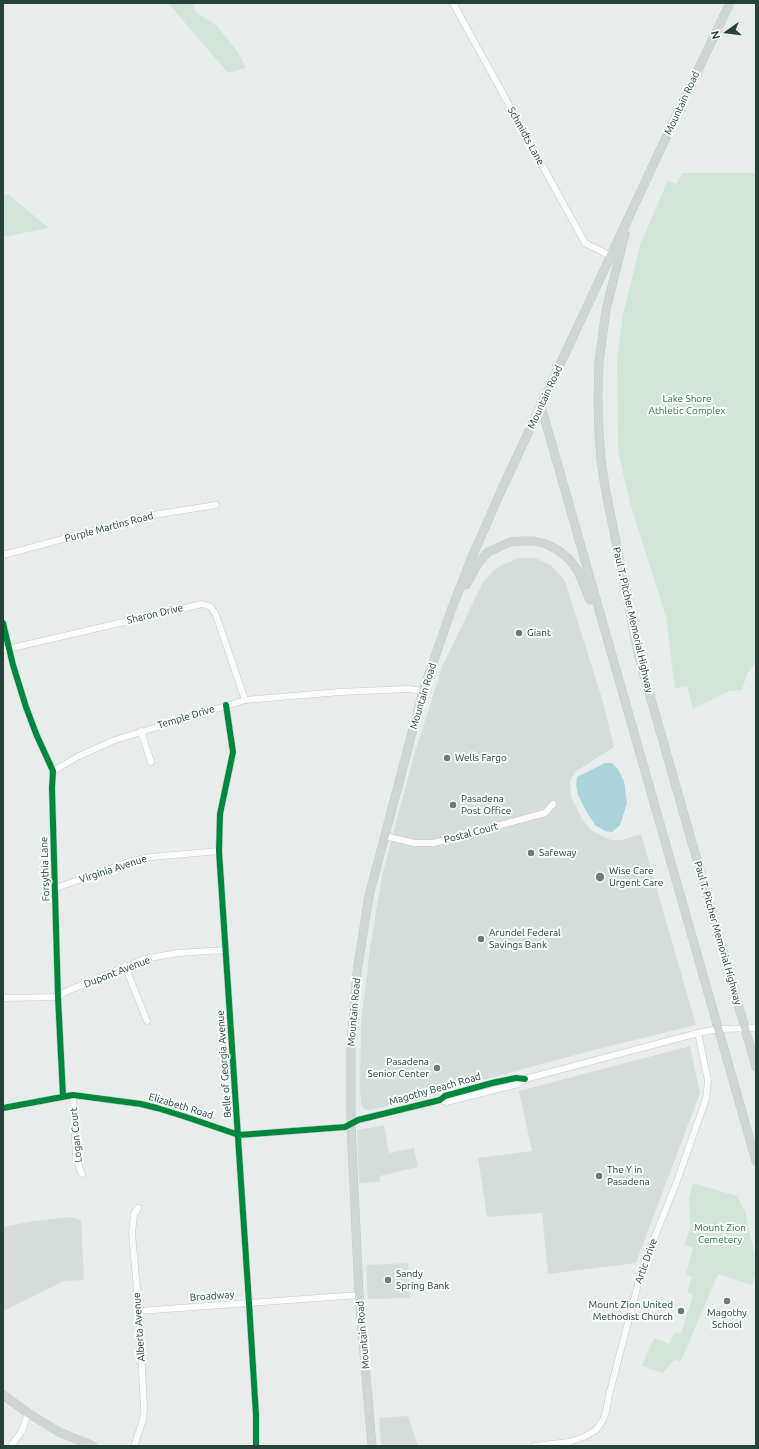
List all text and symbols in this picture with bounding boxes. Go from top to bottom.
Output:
north arrow [707,12,747,52]
text: N [709,29,722,40]
street label: Mountain Road [662,69,702,137]
street label: Schmidts Lane [505,105,547,167]
street label: Mountain Road [525,363,565,431]
park label: Lake Shore Athletic Complex [648,393,726,416]
street label: Purple Martins Road [63,509,155,545]
street label: Paul T. Pitcher Memorial Highway [610,546,656,694]
street label: Sharon Drive [126,602,184,626]
place label: Giant [527,627,551,639]
marker: Giant [514,628,524,638]
street label: Mountain Road [407,661,439,731]
street label: Temple Drive [156,703,216,731]
place label: Wells Fargo [455,752,507,764]
marker: Wells Fargo [442,753,452,763]
place label: Pasadena Post Office [461,793,511,816]
marker: Pasadena Post Office [448,800,458,810]
street label: Postal Court [443,820,499,846]
street label: Forsythia Lane [38,836,52,902]
place label: Safeway [539,847,576,859]
marker: Safeway [526,848,536,858]
street label: Virginia Avenue [78,852,148,886]
street label: Paul T. Pitcher Memorial Highway [692,860,744,1006]
place label: Wise Care Urgent Care [609,865,663,888]
marker: Wise Care Urgent Care [594,871,606,883]
place label: Arundel Federal Savings Bank [489,927,561,950]
marker: Arundel Federal Savings Bank [476,934,486,944]
street label: Dupont Avenue [82,954,152,990]
street label: Mountain Road [345,977,363,1047]
street label: Belle of Georgia Avenue [214,1010,234,1118]
place label: Pasadena Senior Center [368,1056,429,1080]
marker: Pasadena Senior Center [432,1063,442,1073]
street label: Magothy Beach Road [388,1070,482,1108]
street label: Elizabeth Road [147,1091,215,1121]
street label: Logan Court [68,1107,84,1163]
place label: The Y in Pasadena [607,1164,650,1188]
marker: The Y in Pasadena [594,1171,604,1181]
park label: Mount Zion Cemetery [694,1222,746,1246]
street label: Artic Drive [632,1237,660,1285]
place label: Sandy Spring Bank [396,1268,449,1292]
marker: Sandy Spring Bank [383,1275,393,1285]
street label: Broadway [189,1288,235,1304]
street label: Alberta Avenue [131,1292,147,1362]
marker: Magothy School [722,1296,732,1306]
place label: Mount Zion United Methodist Church [589,1299,673,1322]
street label: Mountain Road [354,1300,372,1370]
marker: Mount Zion United Methodist Church [676,1306,686,1316]
place label: Magothy School [707,1307,747,1330]

